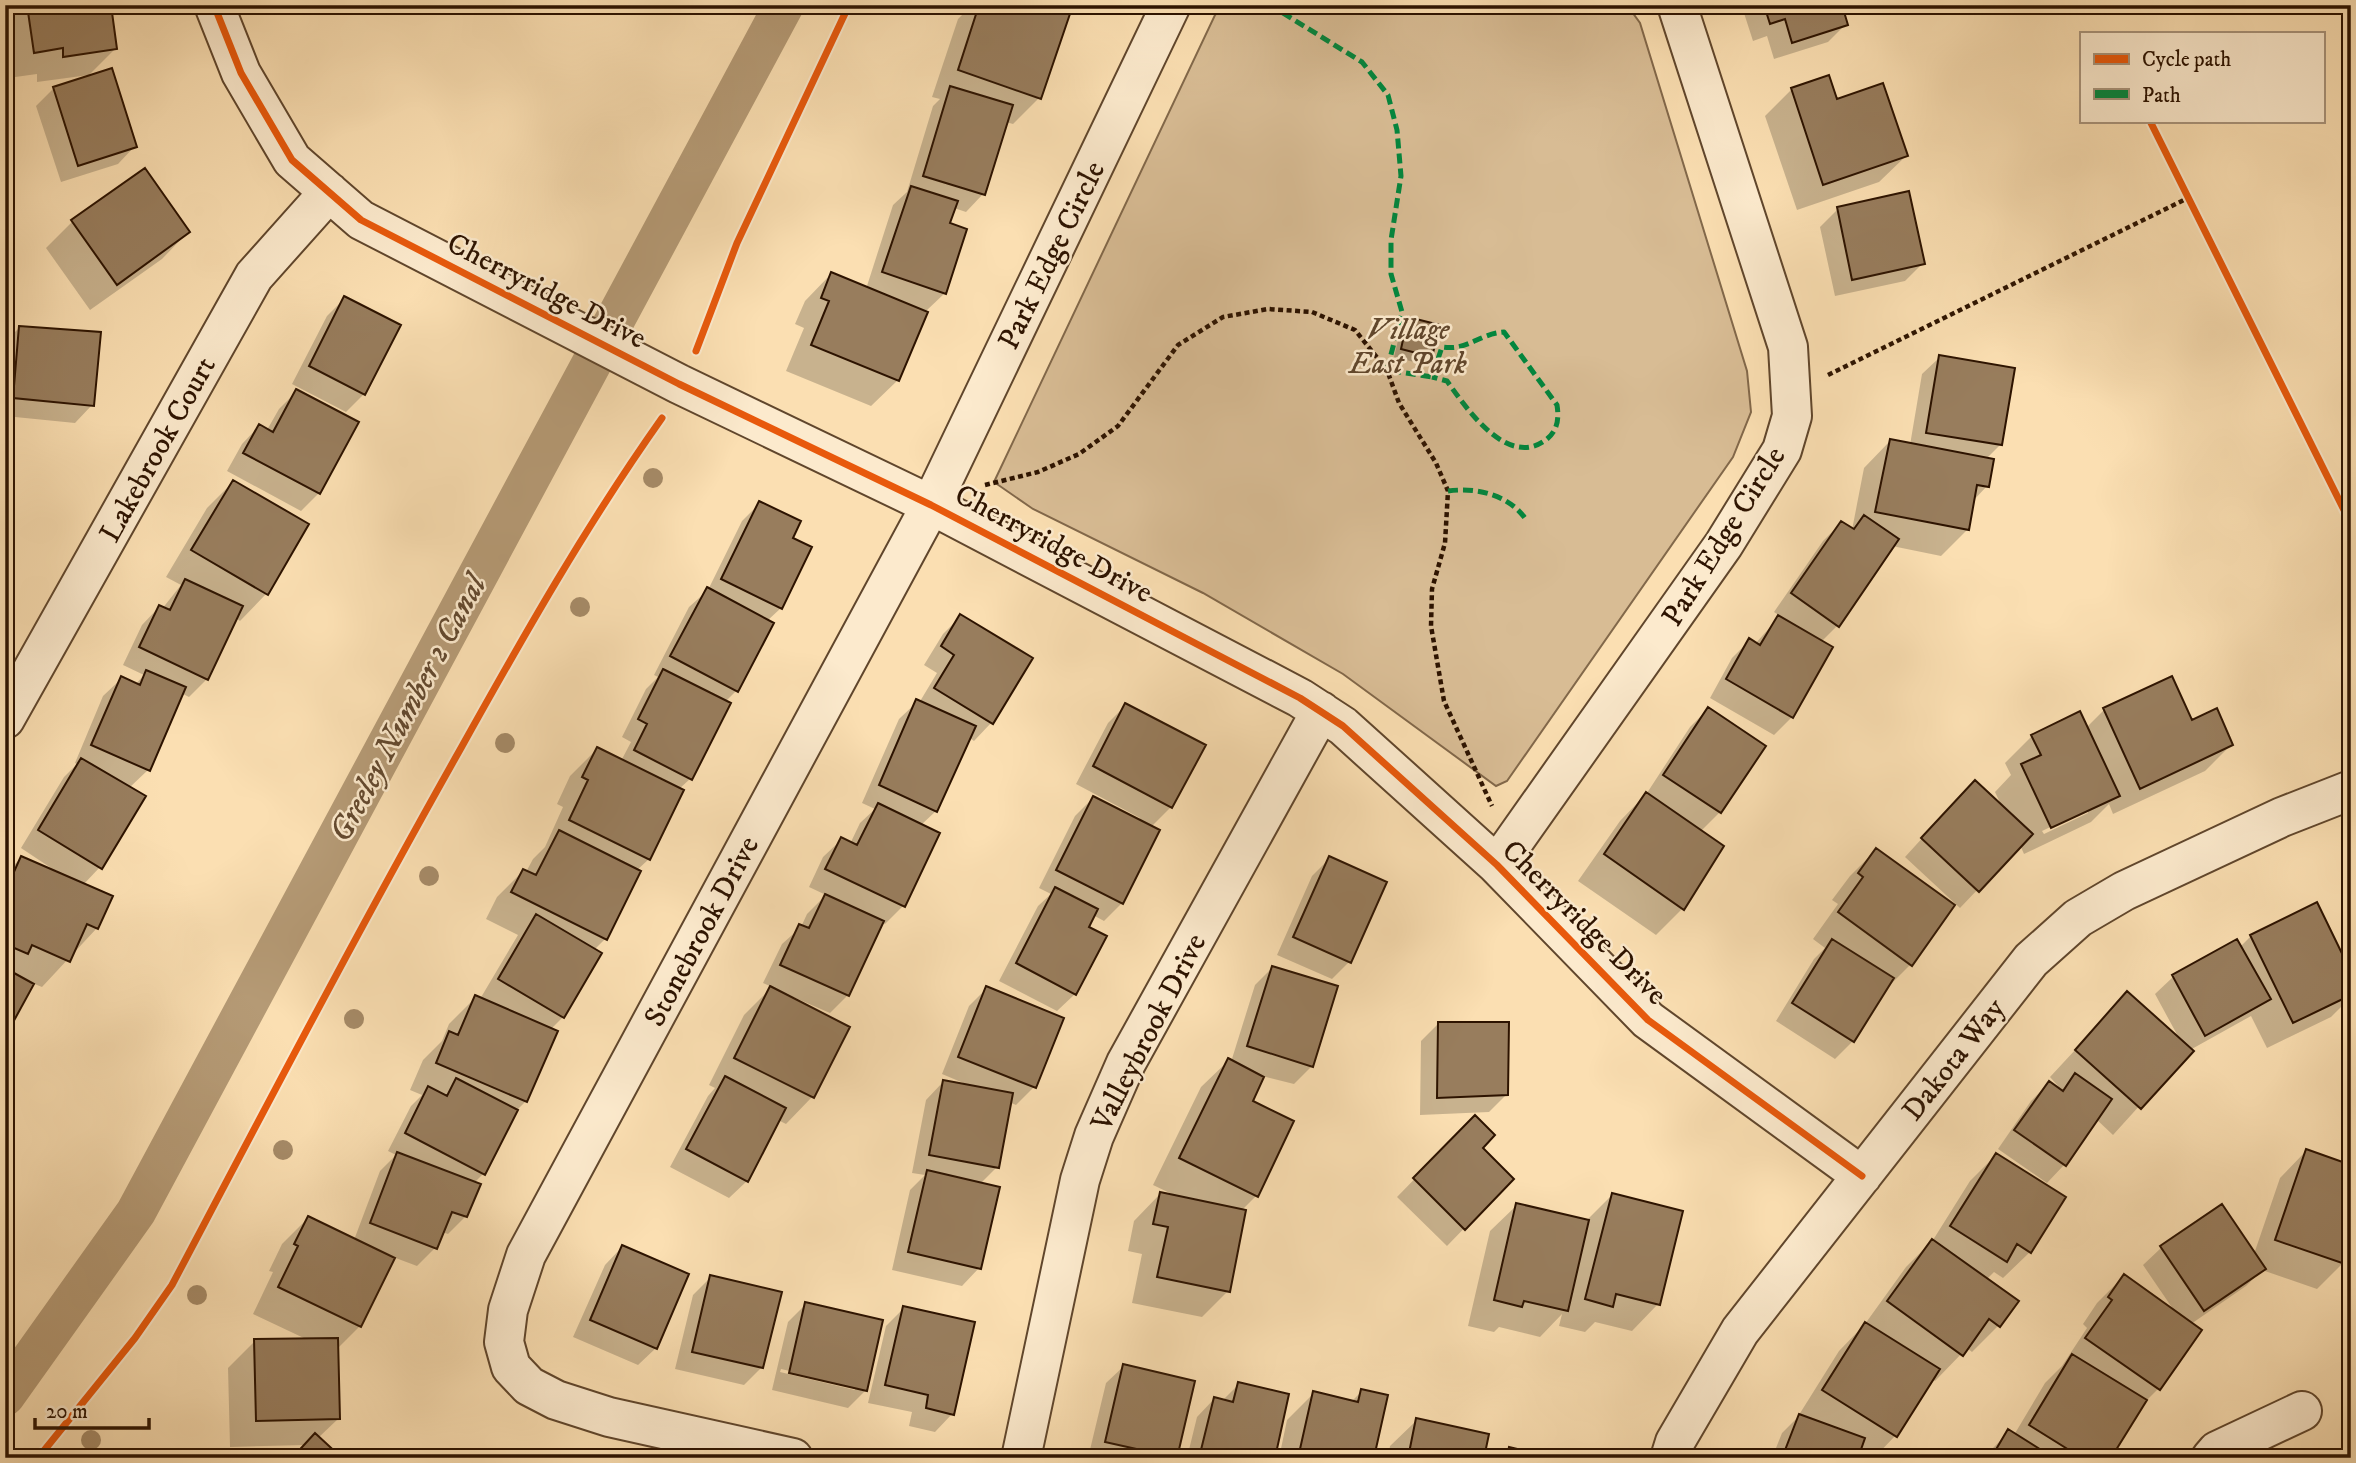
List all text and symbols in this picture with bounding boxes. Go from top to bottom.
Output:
legend [2080,32,2324,122]
text: Cycle path [2142,47,2231,73]
text: Path [2142,83,2181,109]
street label: Park Edge Circle [991,155,1114,356]
street label: Cherryridge Drive [440,225,652,357]
park label: Village East Park [1347,312,1467,383]
street label: Lakebrook Court [92,350,225,549]
street label: Park Edge Circle [1654,440,1794,634]
street label: Cherryridge Drive [948,477,1159,612]
water label: Greeley Number 2 Canal [321,565,498,849]
street label: Stonebrook Drive [637,830,768,1033]
street label: Cherryridge Drive [1494,833,1674,1013]
street label: Valleybrook Drive [1083,928,1215,1139]
street label: Dakota Way [1895,991,2014,1129]
scale bar [35,1386,149,1430]
text: 20 m [46,1399,88,1425]

